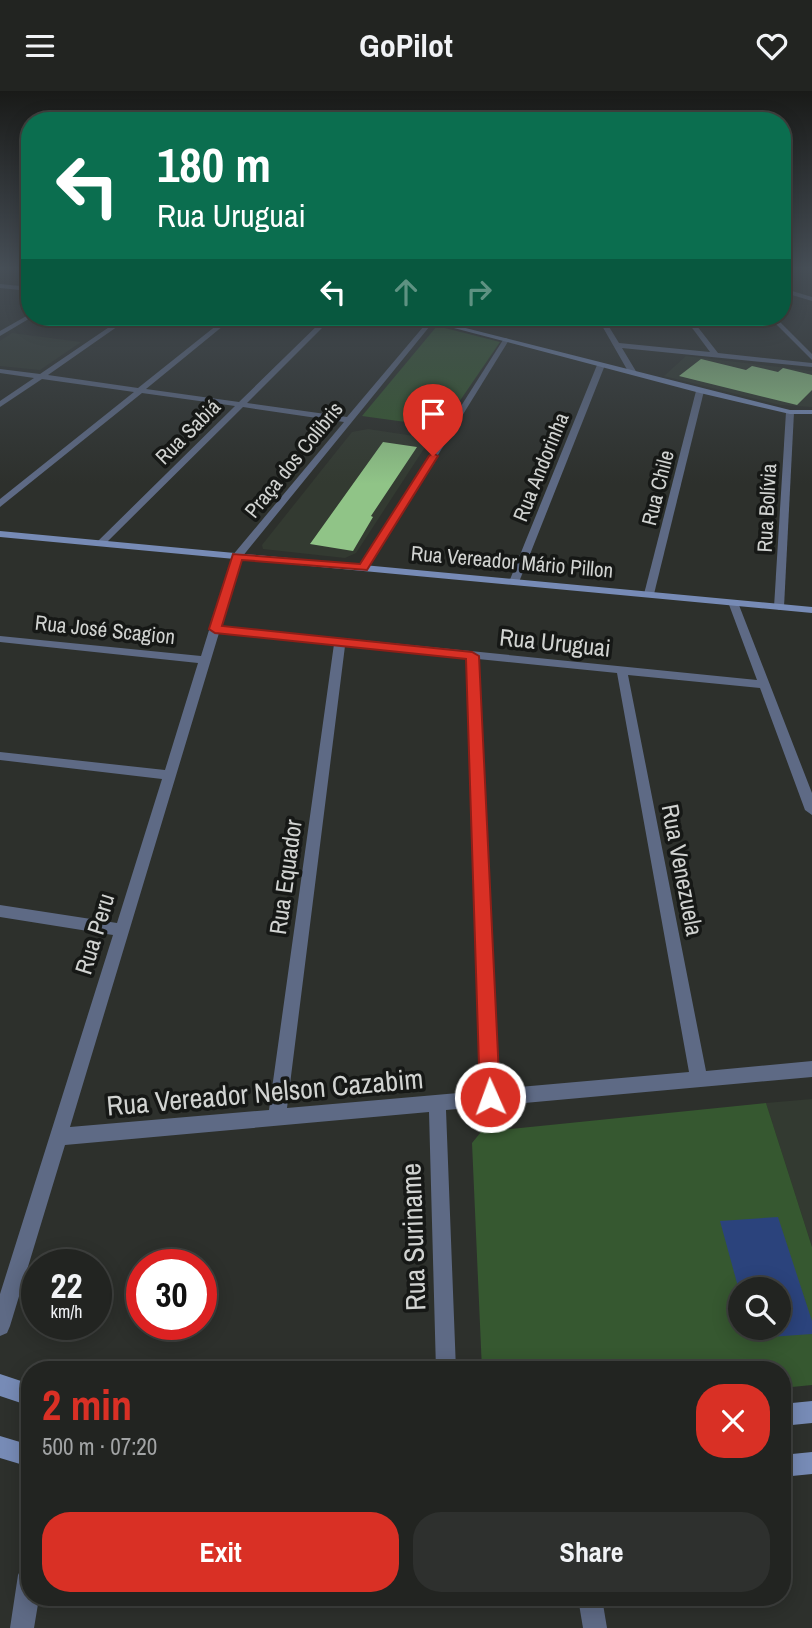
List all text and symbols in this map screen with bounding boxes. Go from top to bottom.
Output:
text: GoPilot [359,24,453,67]
icon: menu [21,27,59,65]
icon: heart [753,27,791,65]
text: 180 m [157,131,271,197]
icon: left [42,140,133,231]
text: Rua Uruguai [157,194,306,237]
icon: left [314,273,352,311]
icon: ahead [387,273,425,311]
icon: right [460,273,498,311]
pin [403,384,463,456]
street label: Rua Sabiá [149,392,227,471]
icon: arrive [414,395,452,433]
street label: Praça dos Colibris [238,396,349,524]
street label: Rua Andorinha [506,408,576,526]
street label: Rua Chile [634,447,681,529]
street label: Rua Bolívia [750,462,783,553]
street label: Rua Vereador Mário Pillon [410,538,614,585]
street label: Rua José Scagion [34,608,177,651]
street label: Rua Uruguai [498,620,612,664]
street label: Rua Venezuela [655,801,711,938]
street label: Rua Equador [261,817,309,937]
street label: Rua Peru [67,889,121,978]
street label: Rua Vereador Nelson Cazabim [105,1059,425,1125]
position arrow [453,1060,527,1134]
street label: Rua Suriname [391,1162,435,1312]
speed limit sign: 30 [126,1249,217,1340]
text: 22 [51,1262,82,1309]
map controls [728,1277,791,1340]
button: search [728,1277,791,1340]
text: km/h [51,1299,83,1324]
text: 2 min [42,1377,132,1433]
button: close [696,1384,770,1458]
text: 500 m · 07:20 [42,1431,157,1462]
button: Exit [42,1512,399,1592]
button: Share [413,1512,770,1592]

